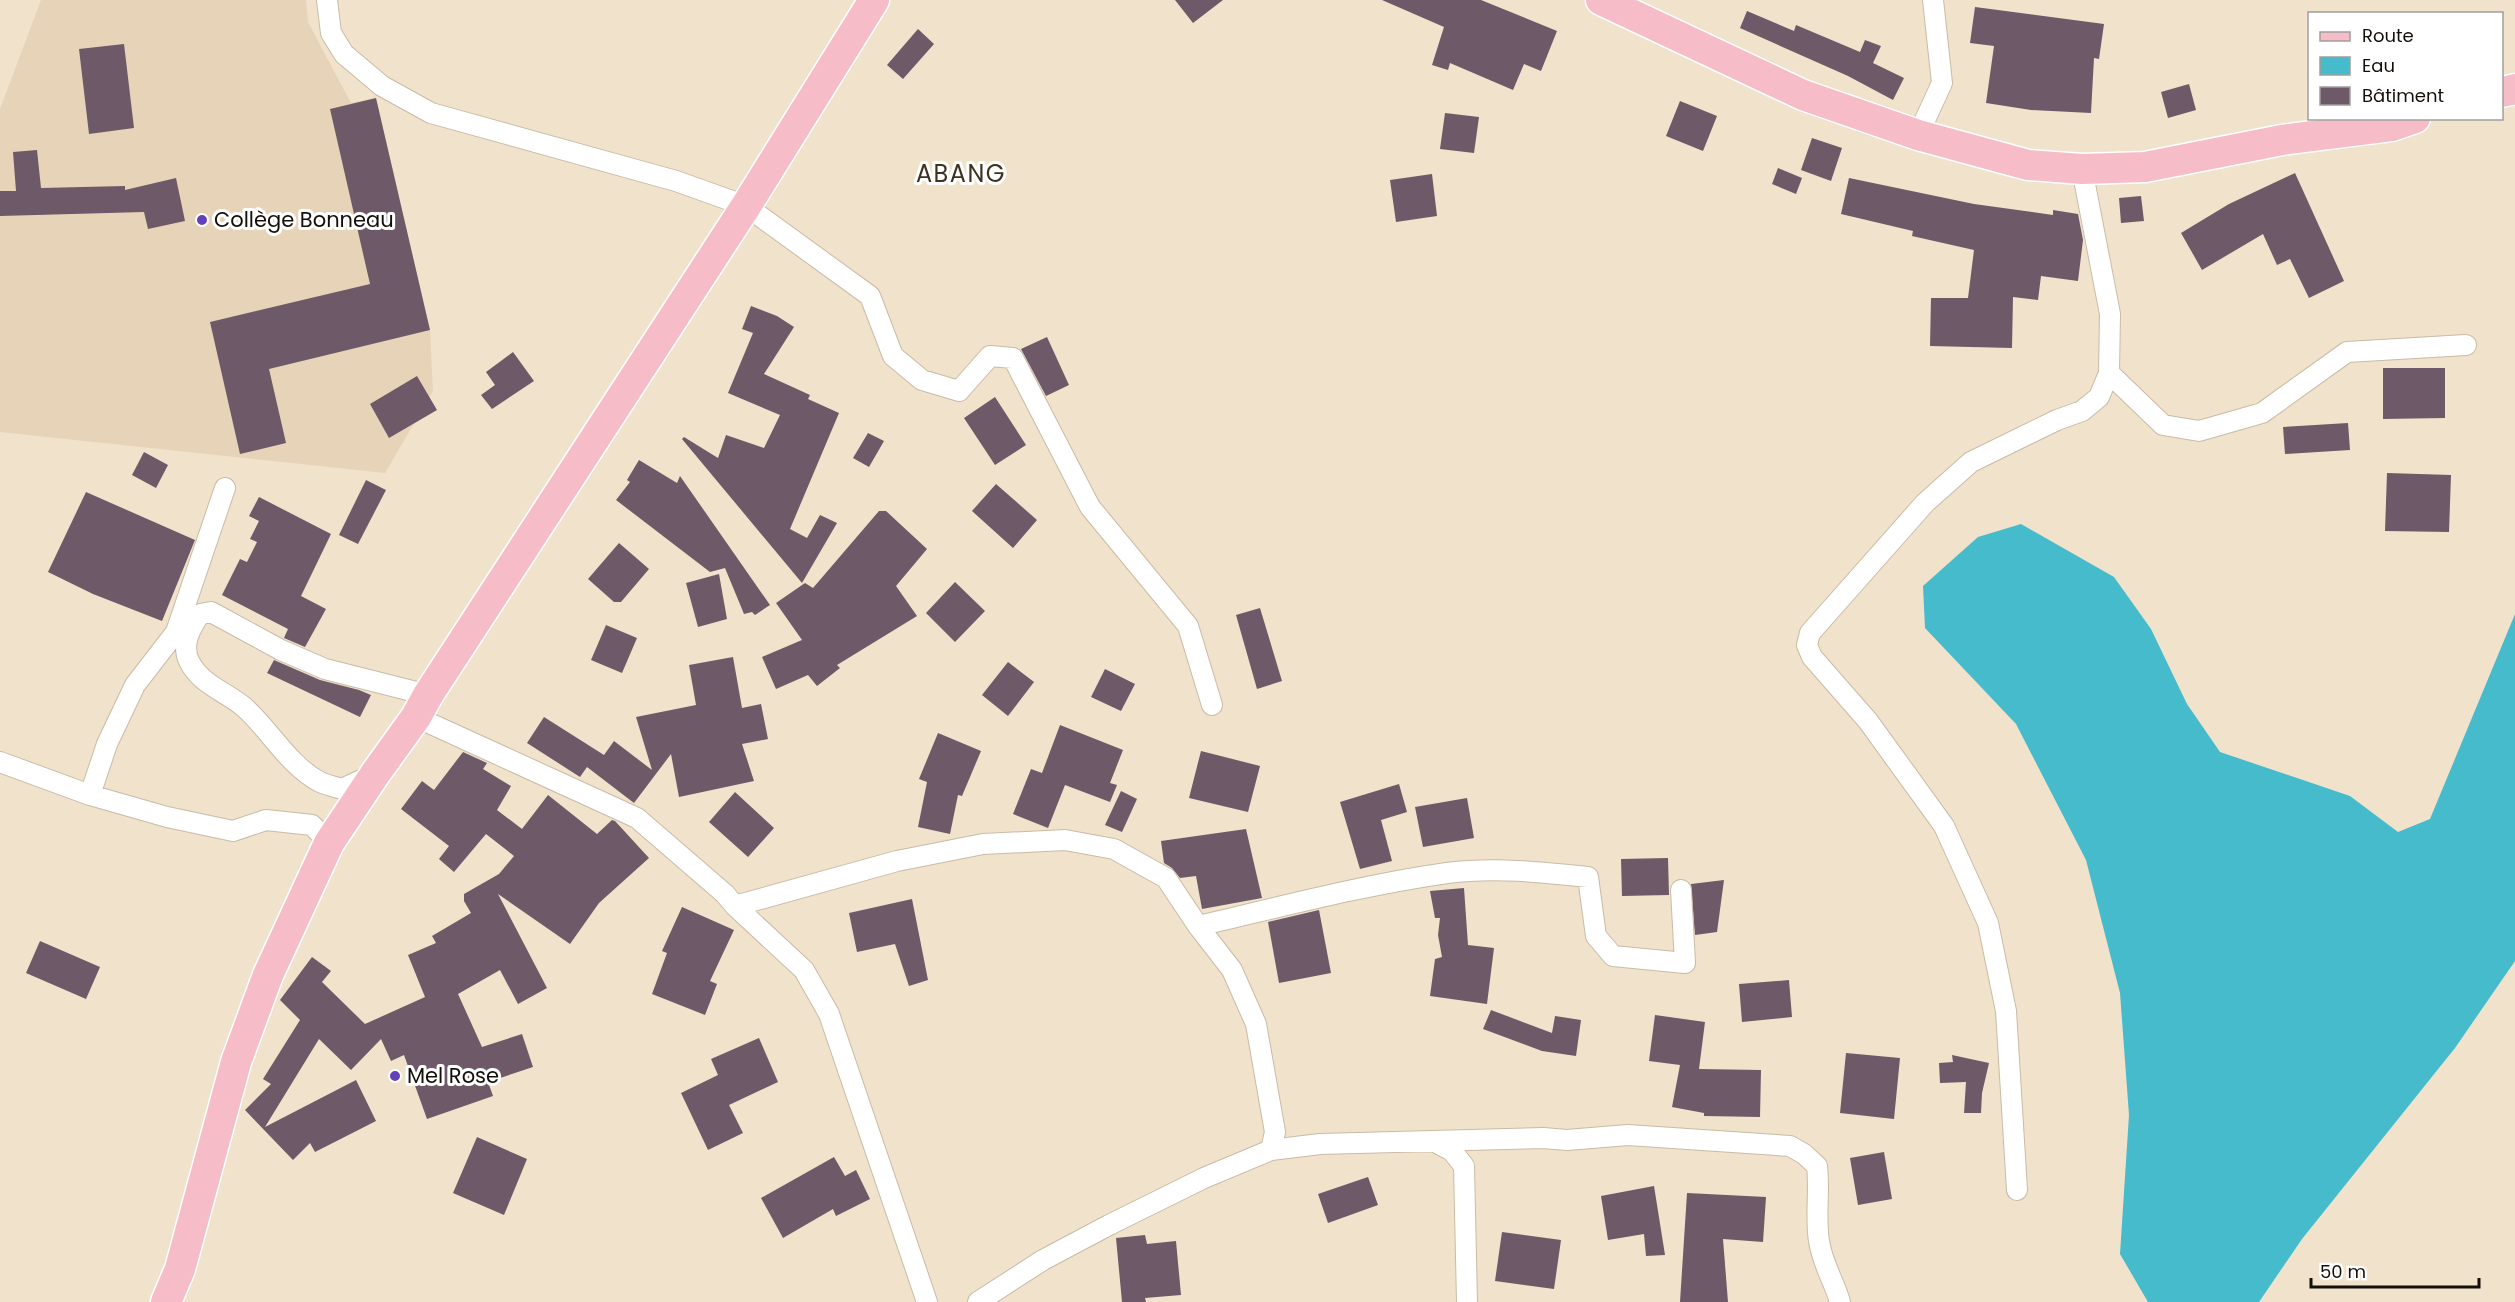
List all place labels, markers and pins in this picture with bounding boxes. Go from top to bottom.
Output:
place label: Collège Bonneau [214,205,394,234]
marker: Collège Bonneau [195,213,209,227]
place label: Mel Rose [407,1061,499,1090]
marker: Mel Rose [388,1069,402,1083]

